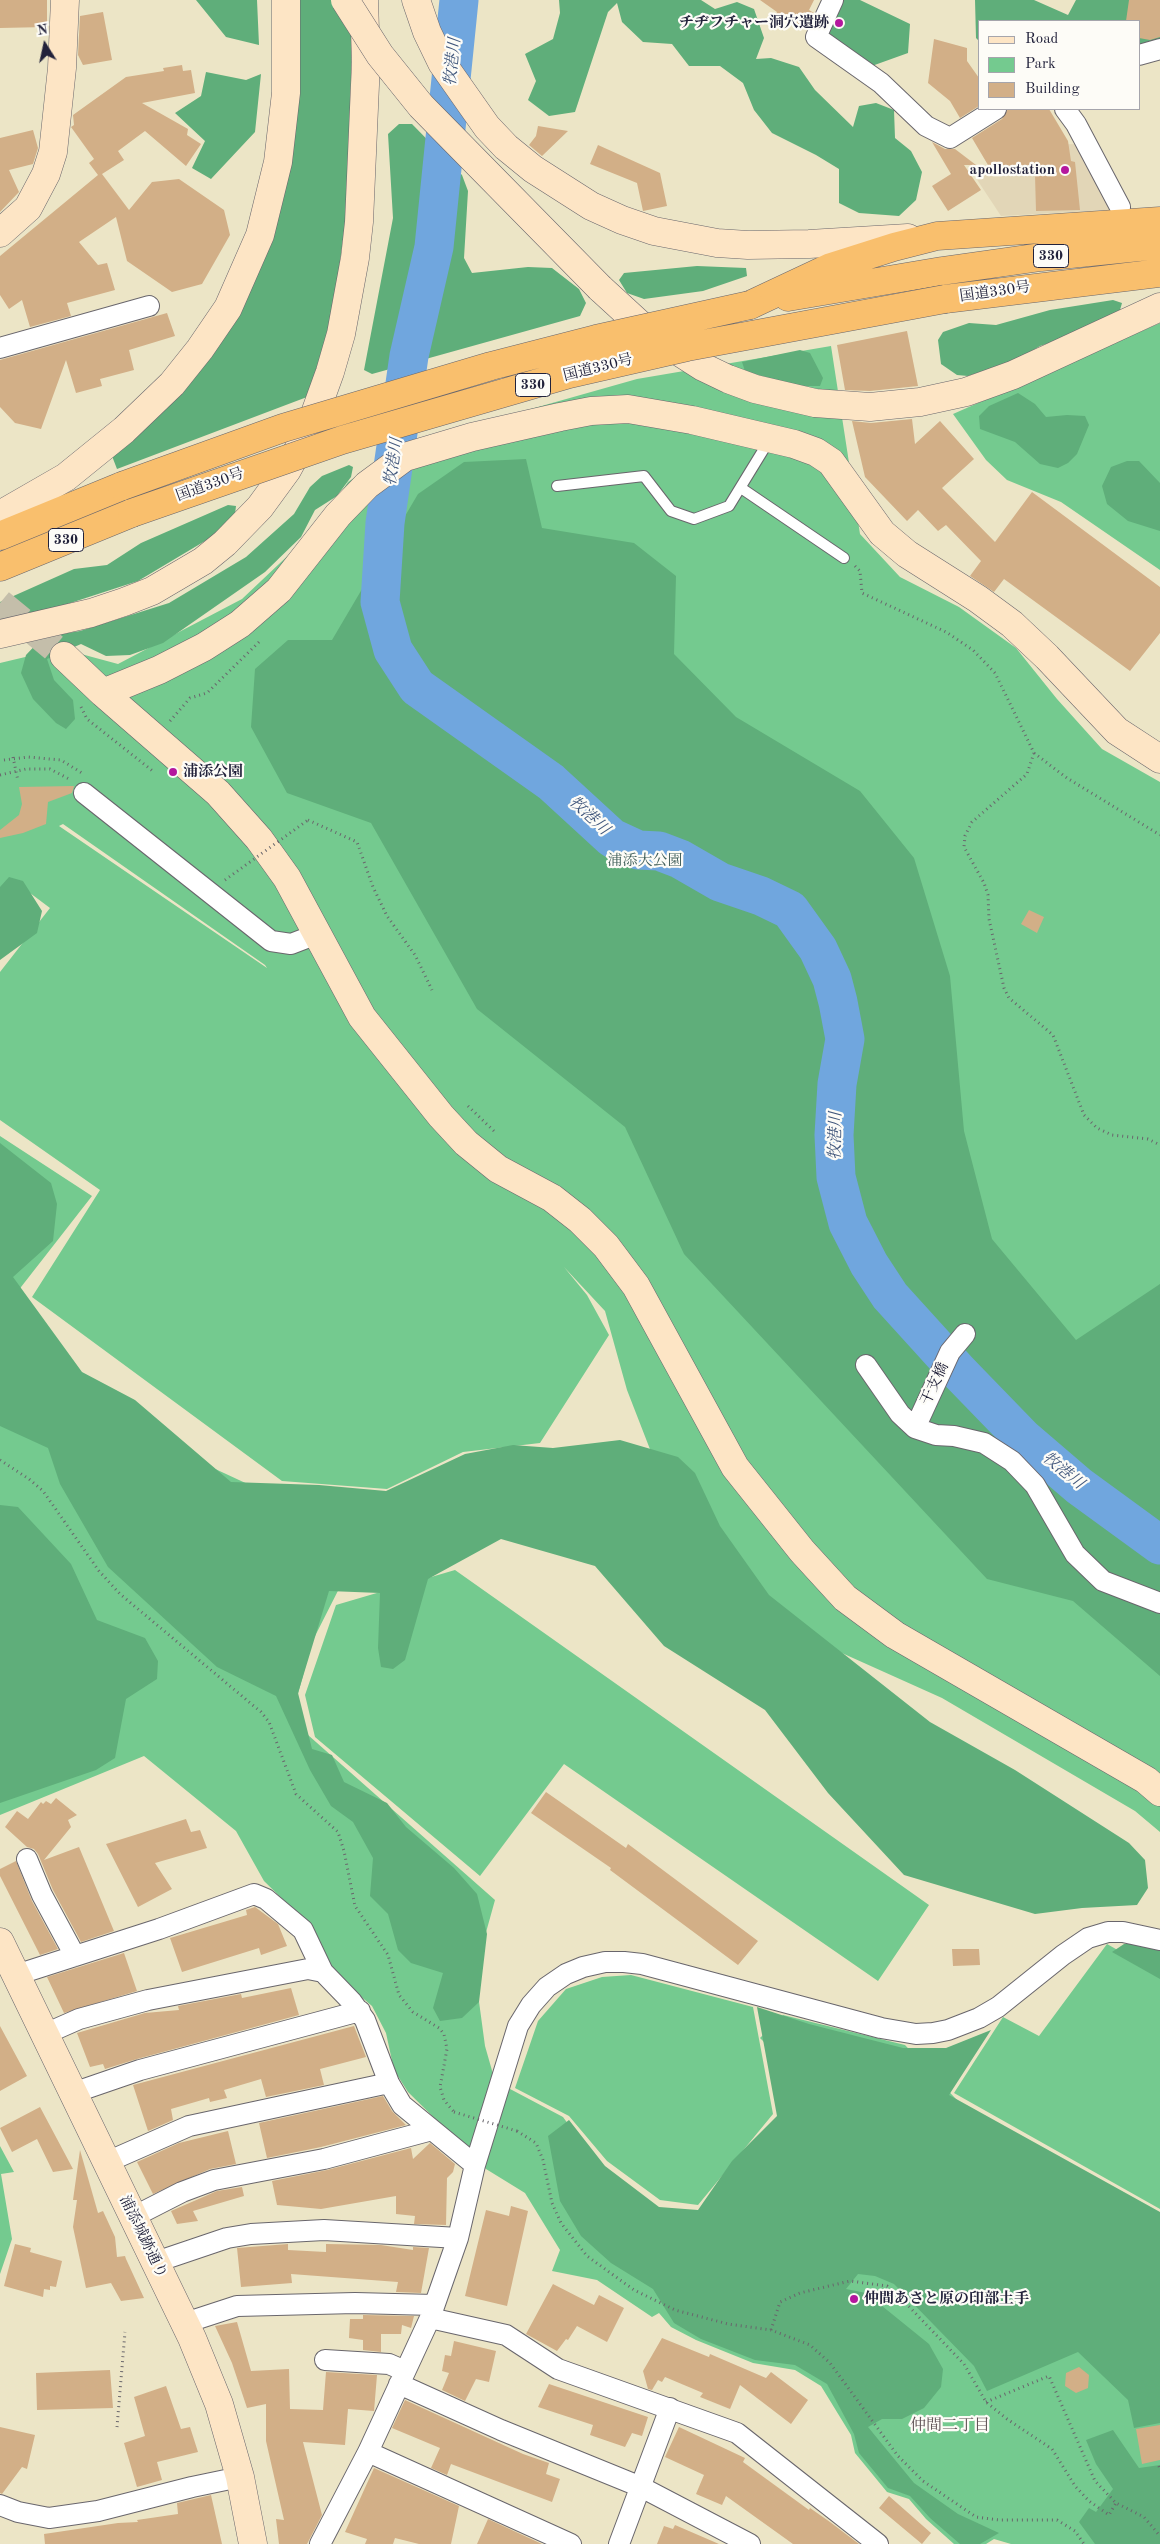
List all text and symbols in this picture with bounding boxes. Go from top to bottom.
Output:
place label: チヂフチャー洞穴遺跡 [679,14,829,32]
marker: チヂフチャー洞穴遺跡 [833,17,845,29]
north arrow [20,20,70,70]
legend [978,20,1140,110]
text: N [36,22,49,38]
text: Road [1025,32,1058,47]
water label: 牧港川 [441,37,465,87]
text: Park [1025,57,1056,72]
text: Building [1025,82,1080,97]
place label: apollostation [970,161,1055,179]
marker: apollostation [1059,164,1071,176]
road number: 330 [1034,245,1068,268]
street label: 国道330号 [959,278,1031,306]
street label: 国道330号 [561,351,635,385]
road number: 330 [516,374,550,396]
water label: 牧港川 [381,437,407,487]
street label: 国道330号 [174,464,246,506]
road number: 330 [48,528,84,552]
place label: 浦添公園 [183,763,243,781]
marker: 浦添公園 [167,766,179,778]
water label: 牧港川 [565,793,613,839]
park label: 浦添大公園 [608,852,682,870]
water label: 牧港川 [826,1112,846,1160]
street label: 干支橋 [917,1360,953,1408]
water label: 牧港川 [1038,1448,1088,1494]
street label: 浦添城跡通り [115,2193,171,2281]
place label: 仲間あさと原の印部土手 [864,2290,1029,2308]
marker: 仲間あさと原の印部土手 [848,2293,860,2305]
district label: 仲間二丁目 [910,2416,990,2436]

